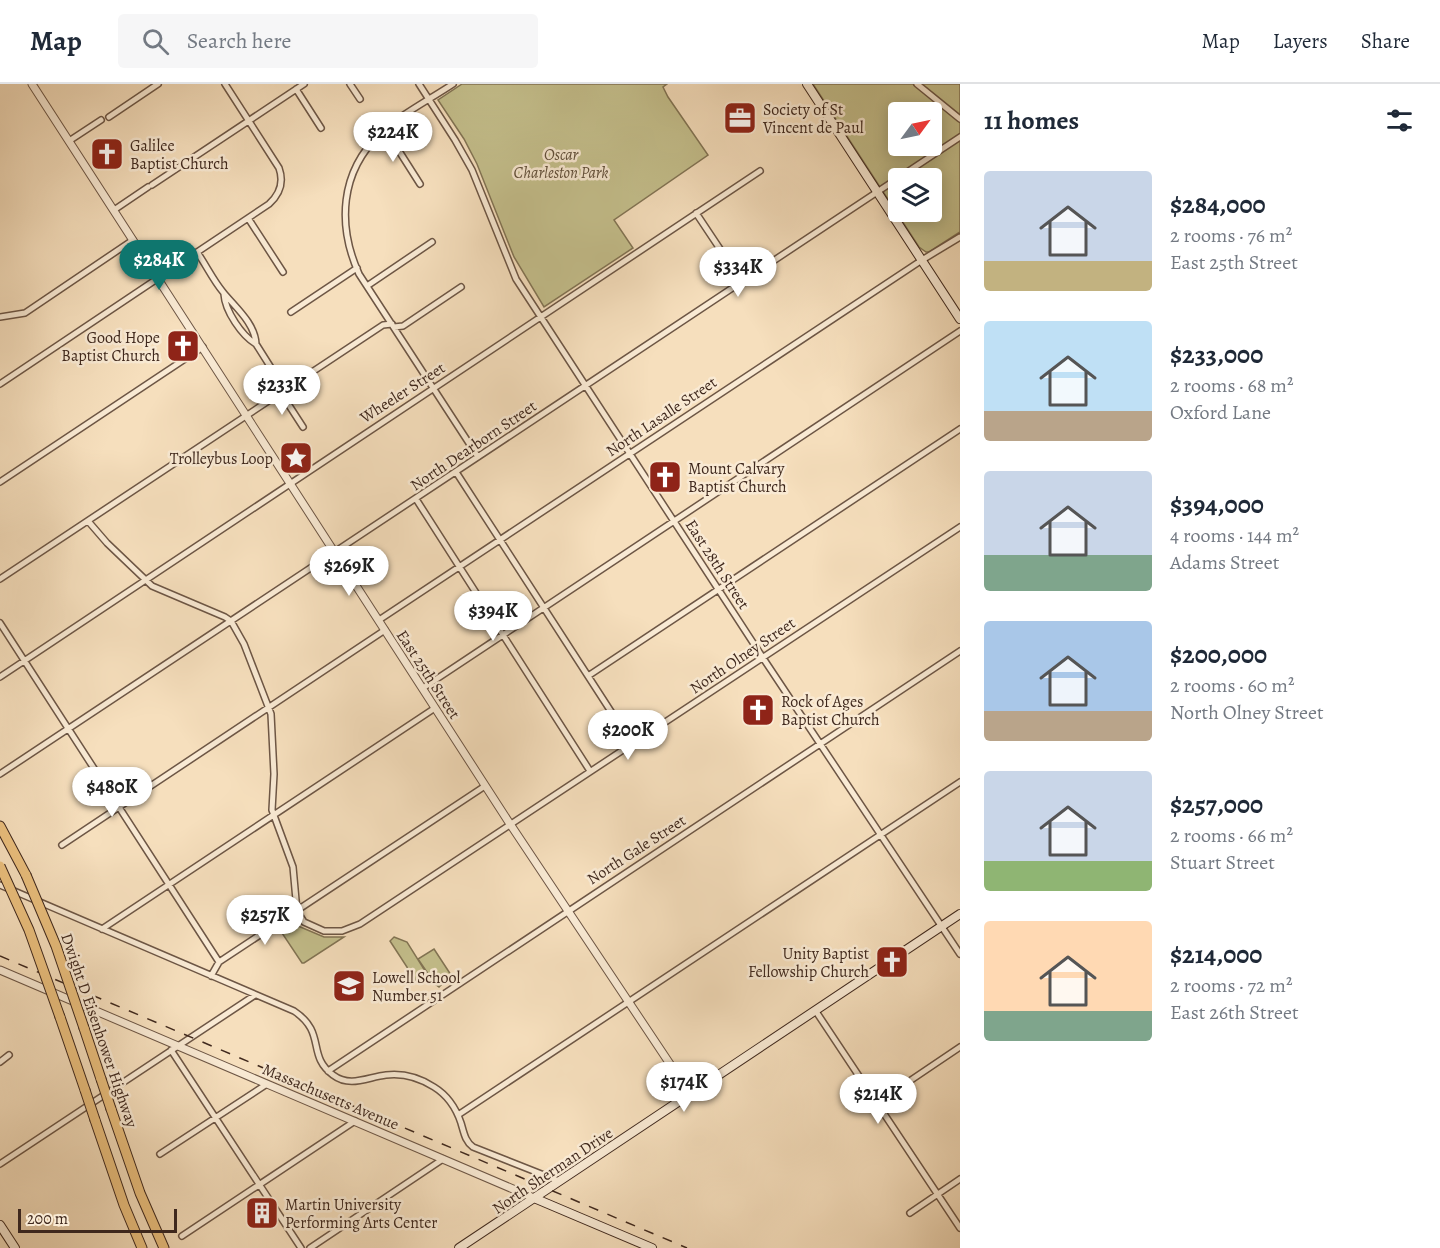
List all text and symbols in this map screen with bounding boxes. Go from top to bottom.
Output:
search box [118,14,538,68]
text: Map [30,22,82,60]
icon: search [139,25,172,58]
text: Search here [187,26,291,56]
text: Map [1201,27,1240,55]
text: Layers [1273,27,1328,55]
text: Share [1361,27,1410,55]
place label: Society of St Vincent de Paul [762,99,864,139]
office icon: Society of St Vincent de Paul [722,100,758,136]
north arrow [888,102,942,156]
map controls [888,102,942,222]
text: 11 homes [984,103,1079,138]
icon: filters [1383,104,1416,137]
pin: $224K [351,112,435,163]
text: $224K [367,118,419,145]
place label: Galilee Baptist Church [130,135,229,175]
church icon: Galilee Baptist Church [89,136,125,172]
park label: Oscar Charleston Park [514,144,608,184]
button: layers [888,168,942,222]
text: $284,000 [1170,187,1266,222]
icon: home [1032,195,1104,267]
text: 2 rooms · 76 m² [1170,222,1292,249]
pin: $284K [117,240,201,291]
text: $284K [133,246,185,273]
pin: $334K [696,247,780,298]
text: East 25th Street [1170,249,1298,276]
text: $334K [713,253,763,280]
place label: Good Hope Baptist Church [61,327,160,367]
church icon: Good Hope Baptist Church [165,328,201,364]
text: $233,000 [1170,337,1263,372]
icon: home [1032,345,1104,417]
street label: Wheeler Street [355,357,449,429]
pin: $233K [240,365,324,416]
text: $233K [257,371,307,398]
street label: North Lasalle Street [602,372,721,462]
text: 2 rooms · 68 m² [1170,372,1294,399]
street label: North Dearborn Street [406,395,541,496]
text: Oxford Lane [1170,399,1271,426]
place icon: Trolleybus Loop [278,440,314,476]
place label: Trolleybus Loop [170,448,273,470]
place label: Mount Calvary Baptist Church [688,458,787,498]
church icon: Mount Calvary Baptist Church [647,459,683,495]
text: $394,000 [1170,487,1264,522]
icon: home [1032,495,1104,567]
street label: East 28th Street [680,515,754,614]
text: 4 rooms · 144 m² [1170,522,1299,549]
pin: $269K [307,546,391,597]
text: Adams Street [1170,549,1279,576]
text: $269K [324,552,374,579]
pin: $394K [451,591,535,642]
text: $394K [468,597,518,624]
street label: North Olney Street [685,612,800,699]
street label: East 25th Street [391,626,465,723]
text: $200,000 [1170,637,1267,672]
icon: home [1032,645,1104,717]
text: 2 rooms · 60 m² [1170,672,1294,699]
place label: Rock of Ages Baptist Church [781,691,880,731]
church icon: Rock of Ages Baptist Church [740,692,776,728]
text: North Olney Street [1170,699,1324,726]
pin: $200K [586,710,670,761]
text: $200K [602,716,654,743]
pin: $480K [70,767,154,818]
text: $480K [86,773,138,800]
text: $257,000 [1170,787,1263,822]
icon: home [1032,795,1104,867]
street label: North Gale Street [583,810,690,890]
text: 2 rooms · 66 m² [1170,822,1293,849]
text: Stuart Street [1170,849,1275,876]
pin: $257K [223,895,307,946]
text: $257K [240,901,290,928]
street label: Dwight D Eisenhower Highway [55,930,143,1131]
text: $214,000 [1170,937,1262,972]
place label: Unity Baptist Fellowship Church [748,943,869,983]
church icon: Unity Baptist Fellowship Church [874,944,910,980]
icon: home [1032,945,1104,1017]
place label: Lowell School Number 51 [372,967,460,1007]
school or university icon: Lowell School Number 51 [331,968,367,1004]
text: 2 rooms · 72 m² [1170,972,1292,999]
text: East 26th Street [1170,999,1299,1026]
street label: Massachusetts Avenue [259,1058,402,1136]
pin: $174K [642,1062,726,1113]
text: $174K [660,1068,708,1095]
pin: $214K [836,1074,920,1125]
text: $214K [854,1080,902,1107]
street label: North Sherman Drive [488,1122,617,1219]
place label: Martin University Performing Arts Center [285,1194,438,1234]
building icon: Martin University Performing Arts Center [244,1195,280,1231]
scale bar [18,1206,177,1234]
text: 200 m [27,1208,68,1230]

